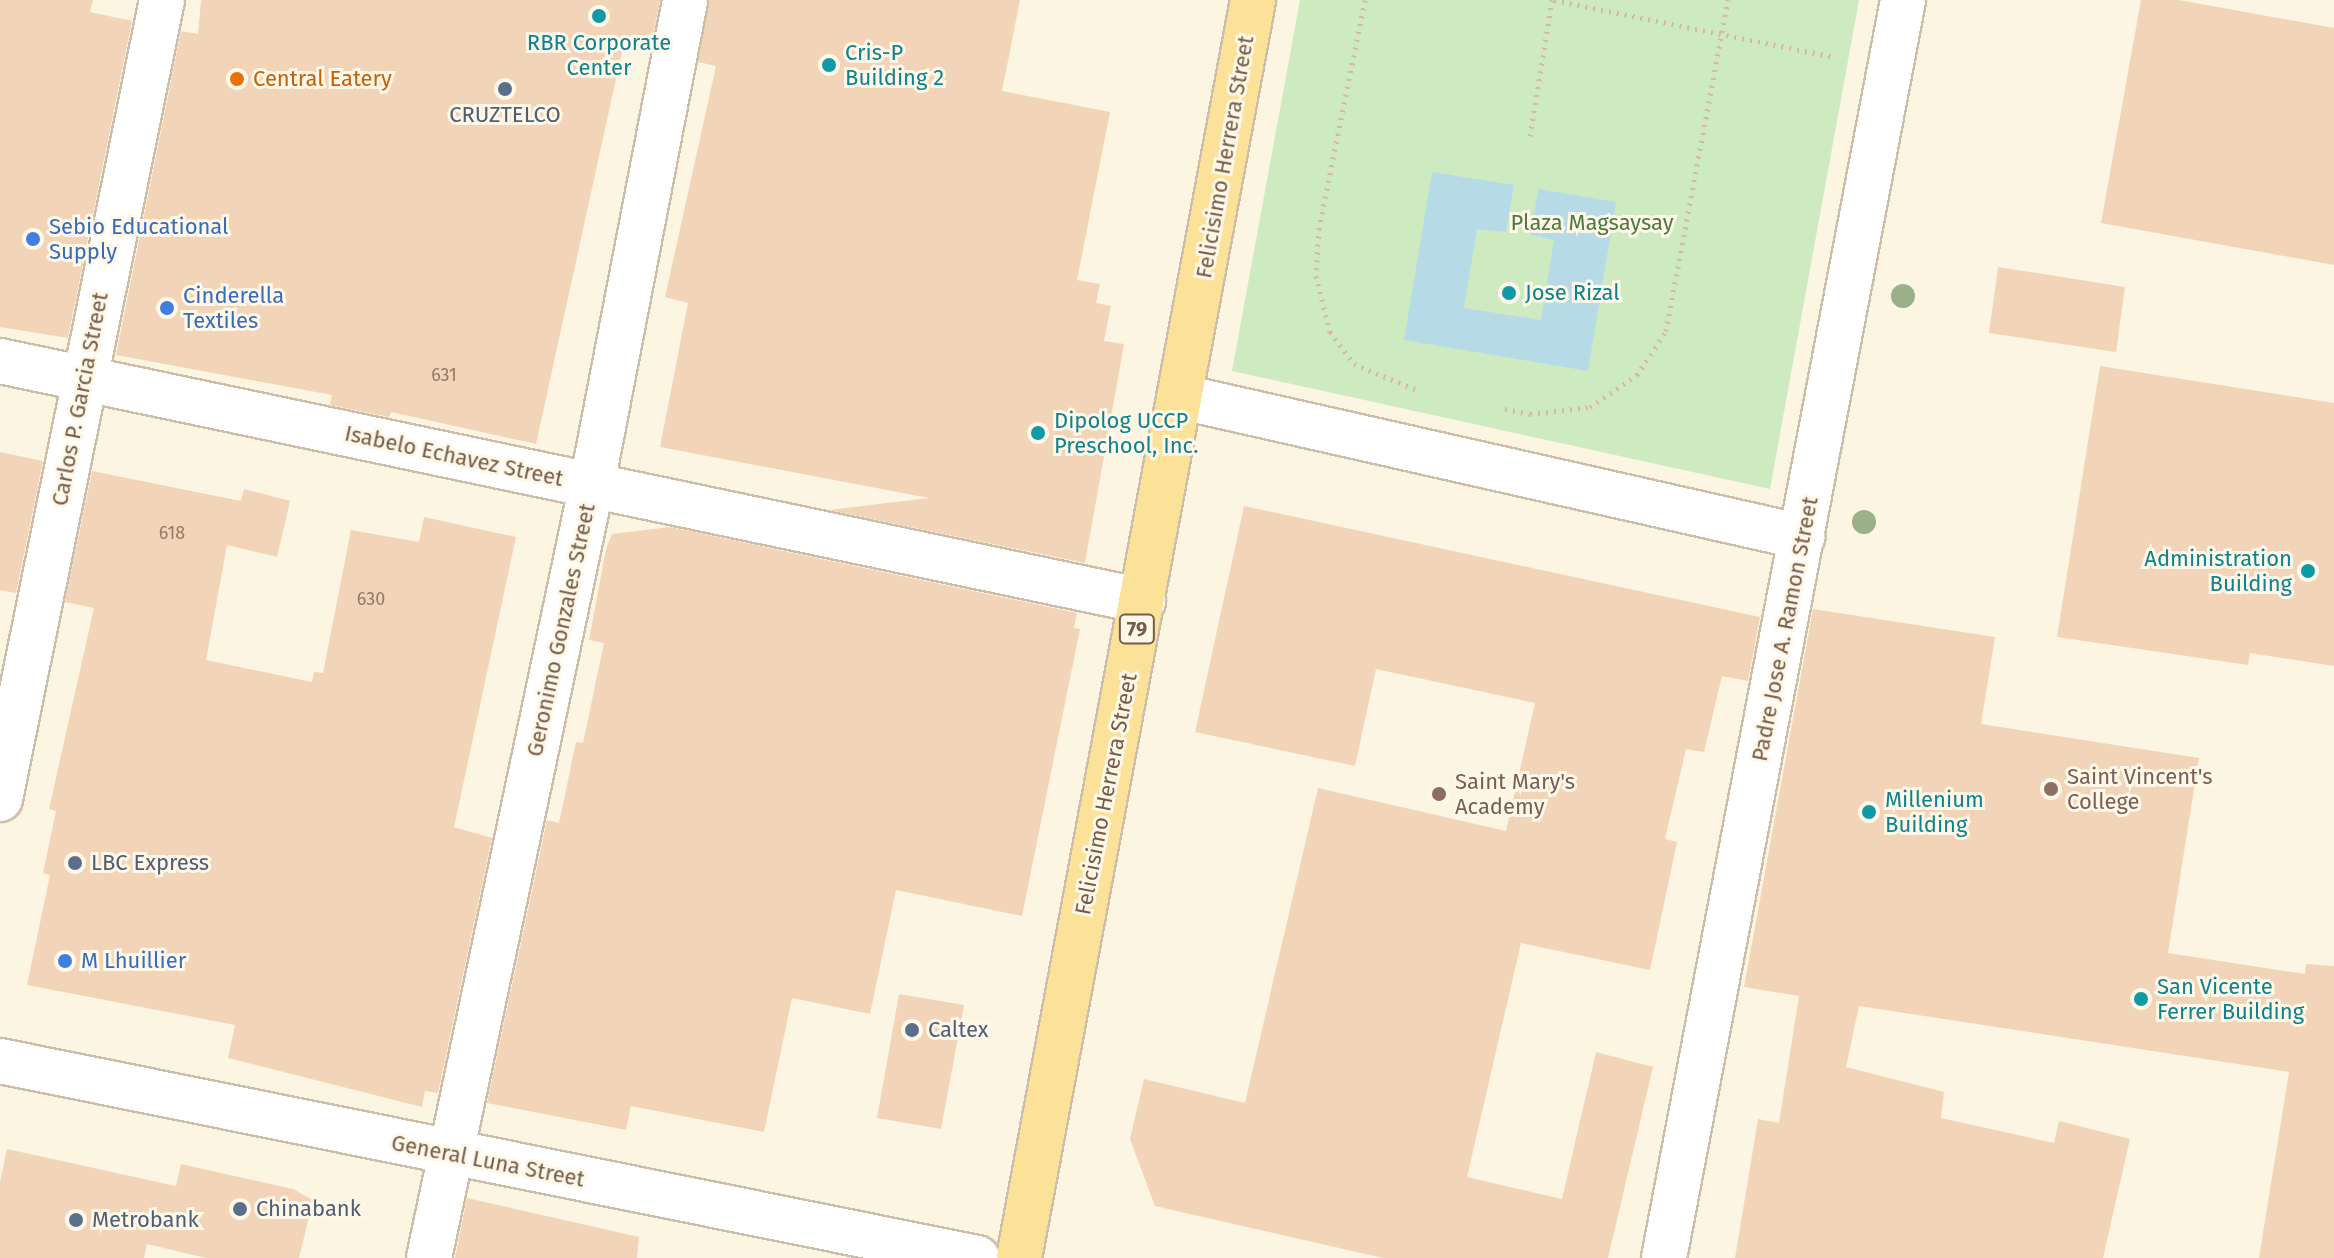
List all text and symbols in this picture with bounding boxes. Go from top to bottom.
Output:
marker: RBR Corporate Center [590,7,608,25]
place label: RBR Corporate Center [527,29,671,80]
street label: Felicisimo Herrera Street [1191,34,1259,280]
place label: Cris-P Building 2 [845,39,944,90]
marker: Cris-P Building 2 [820,56,838,74]
place label: Central Eatery [253,66,392,92]
marker: Central Eatery [228,70,246,88]
marker: CRUZTELCO [496,80,514,98]
place label: CRUZTELCO [449,102,561,128]
park label: Plaza Magsaysay [1511,210,1673,236]
place label: Sebio Educational Supply [49,213,229,264]
marker: Sebio Educational Supply [24,230,42,248]
place label: Jose Rizal [1525,280,1620,306]
place label: Cinderella Textiles [183,282,284,334]
marker: Jose Rizal [1500,284,1518,302]
street label: Carlos P. Garcia Street [46,290,114,508]
marker: Cinderella Textiles [158,299,176,317]
house number: 631 [431,364,457,386]
place label: Dipolog UCCP Preschool, Inc. [1054,407,1199,458]
street label: Isabelo Echavez Street [342,420,566,492]
marker: Dipolog UCCP Preschool, Inc. [1029,424,1047,442]
street label: Padre Jose A. Ramon Street [1746,494,1824,764]
street label: Geronimo Gonzales Street [521,501,601,759]
house number: 618 [159,522,185,544]
place label: Administration Building [2144,545,2292,596]
marker: Administration Building [2299,562,2317,580]
house number: 630 [357,588,385,610]
road number: 79 [1117,613,1157,645]
street label: Felicisimo Herrera Street [1070,671,1142,917]
place label: Saint Vincent's College [2067,763,2213,814]
place label: Saint Mary's Academy [1455,768,1575,820]
marker: Saint Vincent's College [2042,780,2060,798]
marker: Saint Mary's Academy [1430,785,1448,803]
place label: Millenium Building [1885,786,1984,838]
marker: Millenium Building [1860,803,1878,821]
place label: LBC Express [91,850,209,876]
marker: LBC Express [66,854,84,872]
place label: M Lhuillier [81,948,186,974]
marker: M Lhuillier [56,952,74,970]
place label: San Vicente Ferrer Building [2157,973,2304,1024]
marker: San Vicente Ferrer Building [2132,990,2150,1008]
place label: Caltex [928,1017,988,1043]
marker: Caltex [903,1021,921,1039]
street label: General Luna Street [389,1129,587,1193]
place label: Chinabank [256,1196,361,1222]
marker: Chinabank [231,1200,249,1218]
place label: Metrobank [92,1207,199,1233]
marker: Metrobank [67,1211,85,1229]

